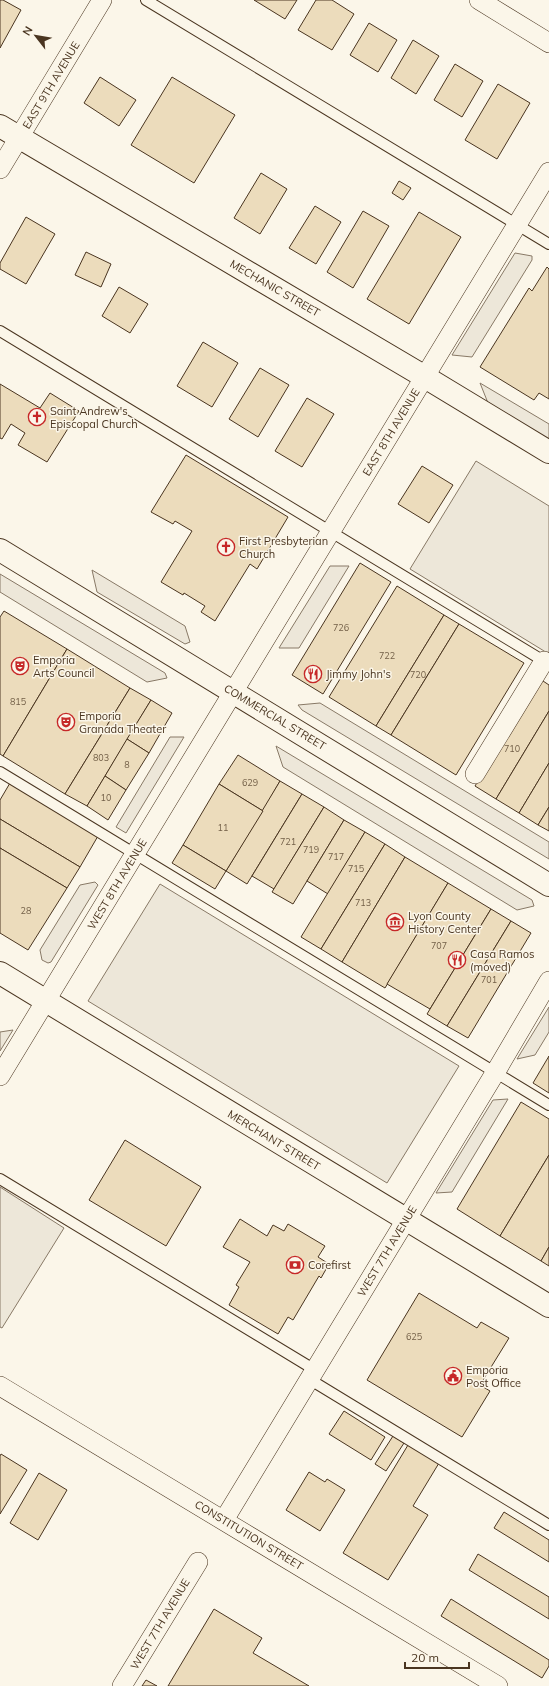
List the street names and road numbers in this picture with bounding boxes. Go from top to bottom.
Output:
street label: EAST 9TH AVENUE [19,39,83,131]
street label: MECHANIC STREET [227,257,323,320]
street label: EAST 8TH AVENUE [359,386,423,478]
street label: COMMERCIAL STREET [222,681,329,753]
street label: WEST 8TH AVENUE [84,836,150,932]
street label: MERCHANT STREET [225,1107,323,1173]
street label: WEST 7TH AVENUE [354,1203,420,1299]
street label: CONSTITUTION STREET [192,1497,306,1573]
street label: WEST 7TH AVENUE [127,1576,193,1672]

